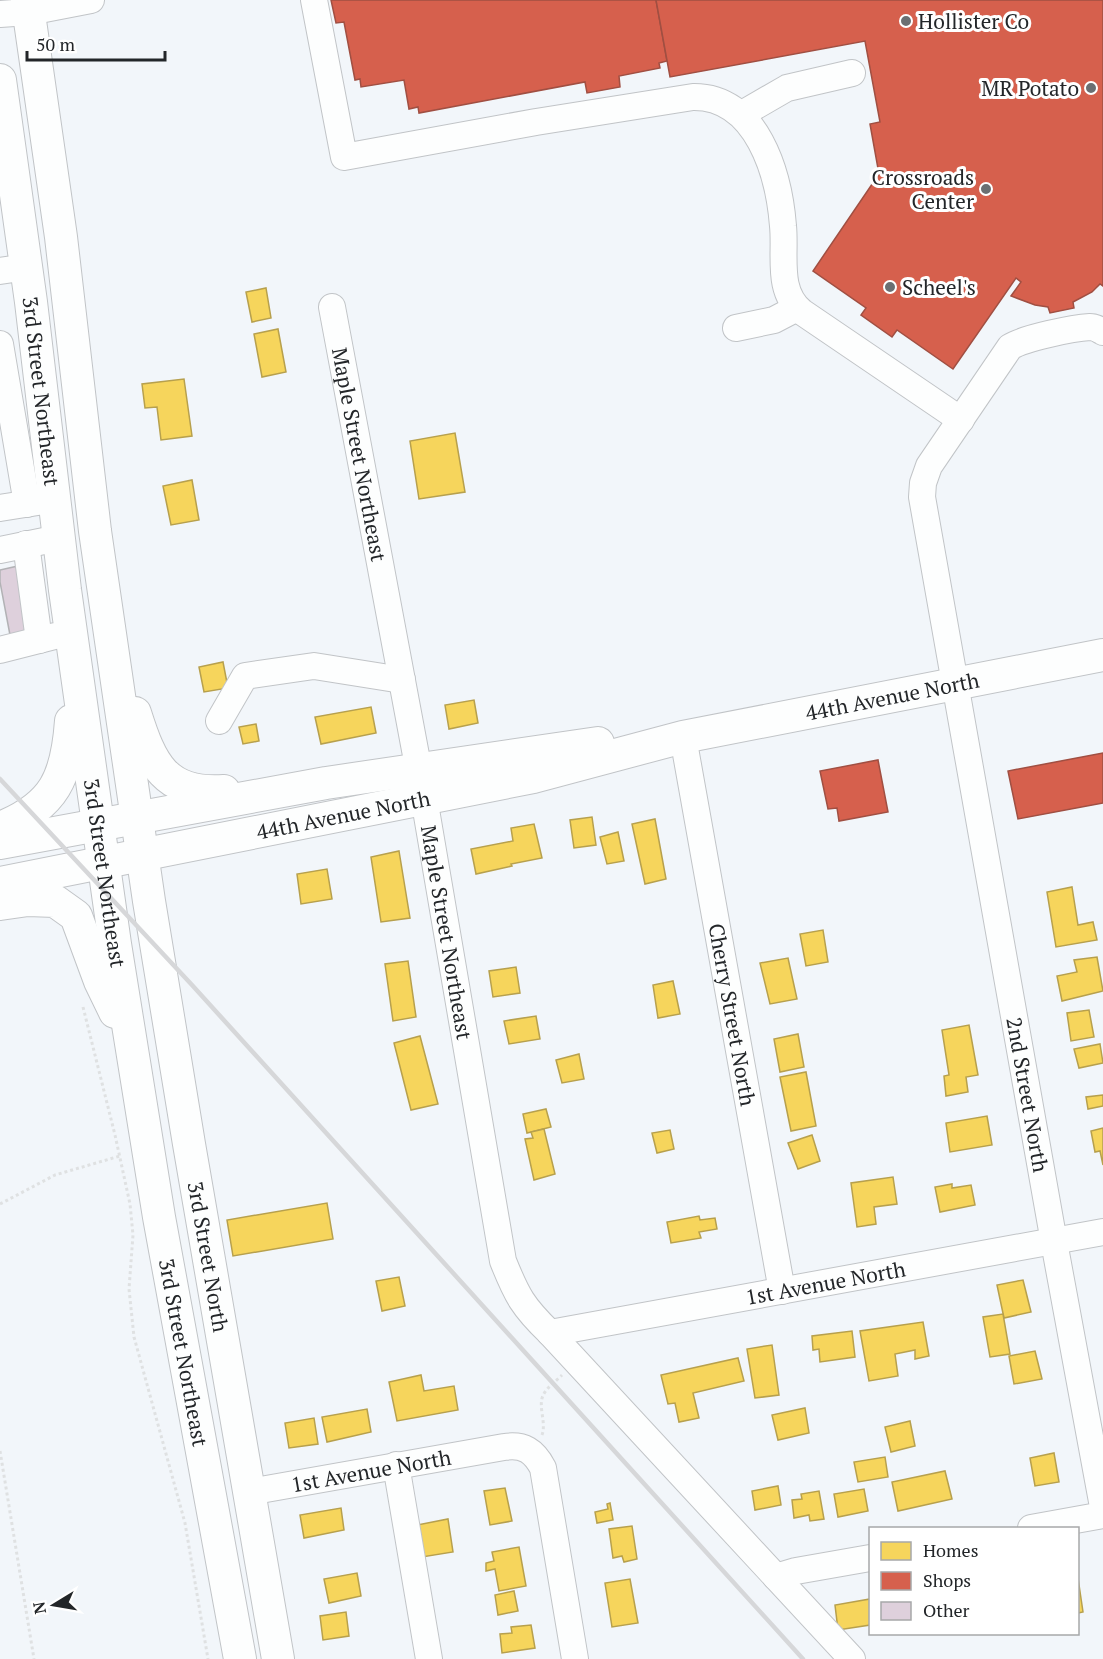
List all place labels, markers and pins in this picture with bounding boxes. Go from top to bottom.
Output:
place label: Hollister Co [918,7,1029,35]
marker: Hollister Co [899,14,913,28]
place label: MR Potato [981,74,1079,102]
marker: MR Potato [1084,81,1098,95]
place label: Crossroads Center [872,163,974,215]
marker: Crossroads Center [979,182,993,196]
place label: Scheel's [902,273,976,301]
marker: Scheel's [883,280,897,294]

